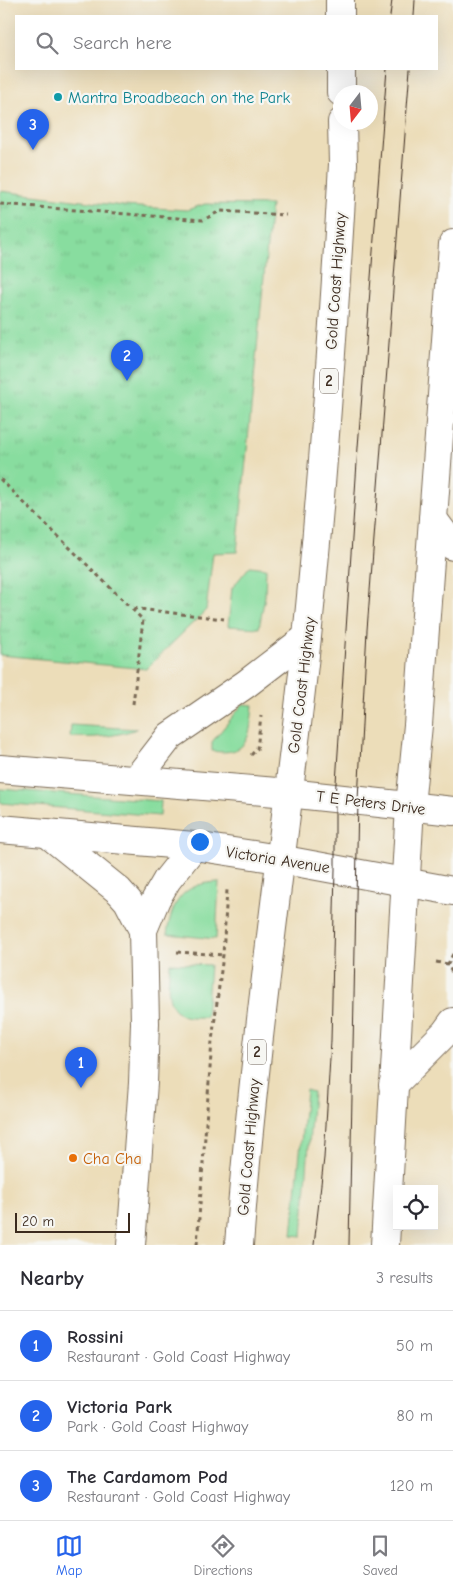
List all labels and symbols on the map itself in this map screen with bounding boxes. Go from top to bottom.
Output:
north arrow [333,85,378,130]
place label: Mantra Broadbeach on the Park [68,89,290,107]
marker: Mantra Broadbeach on the Park [52,91,64,103]
pin: 3 [17,109,49,150]
street label: Gold Coast Highway [322,211,350,350]
pin: 2 [111,340,143,381]
road number: 2 [320,368,338,394]
street label: Gold Coast Highway [285,615,319,754]
street label: T E Peters Drive [315,787,427,819]
your location [187,829,213,855]
street label: Victoria Avenue [225,843,331,877]
road number: 2 [248,1040,266,1064]
pin: 1 [65,1047,97,1088]
street label: Gold Coast Highway [234,1077,264,1216]
place label: Cha Cha [83,1150,142,1168]
marker: Cha Cha [67,1152,79,1164]
scale bar [15,1210,130,1233]

